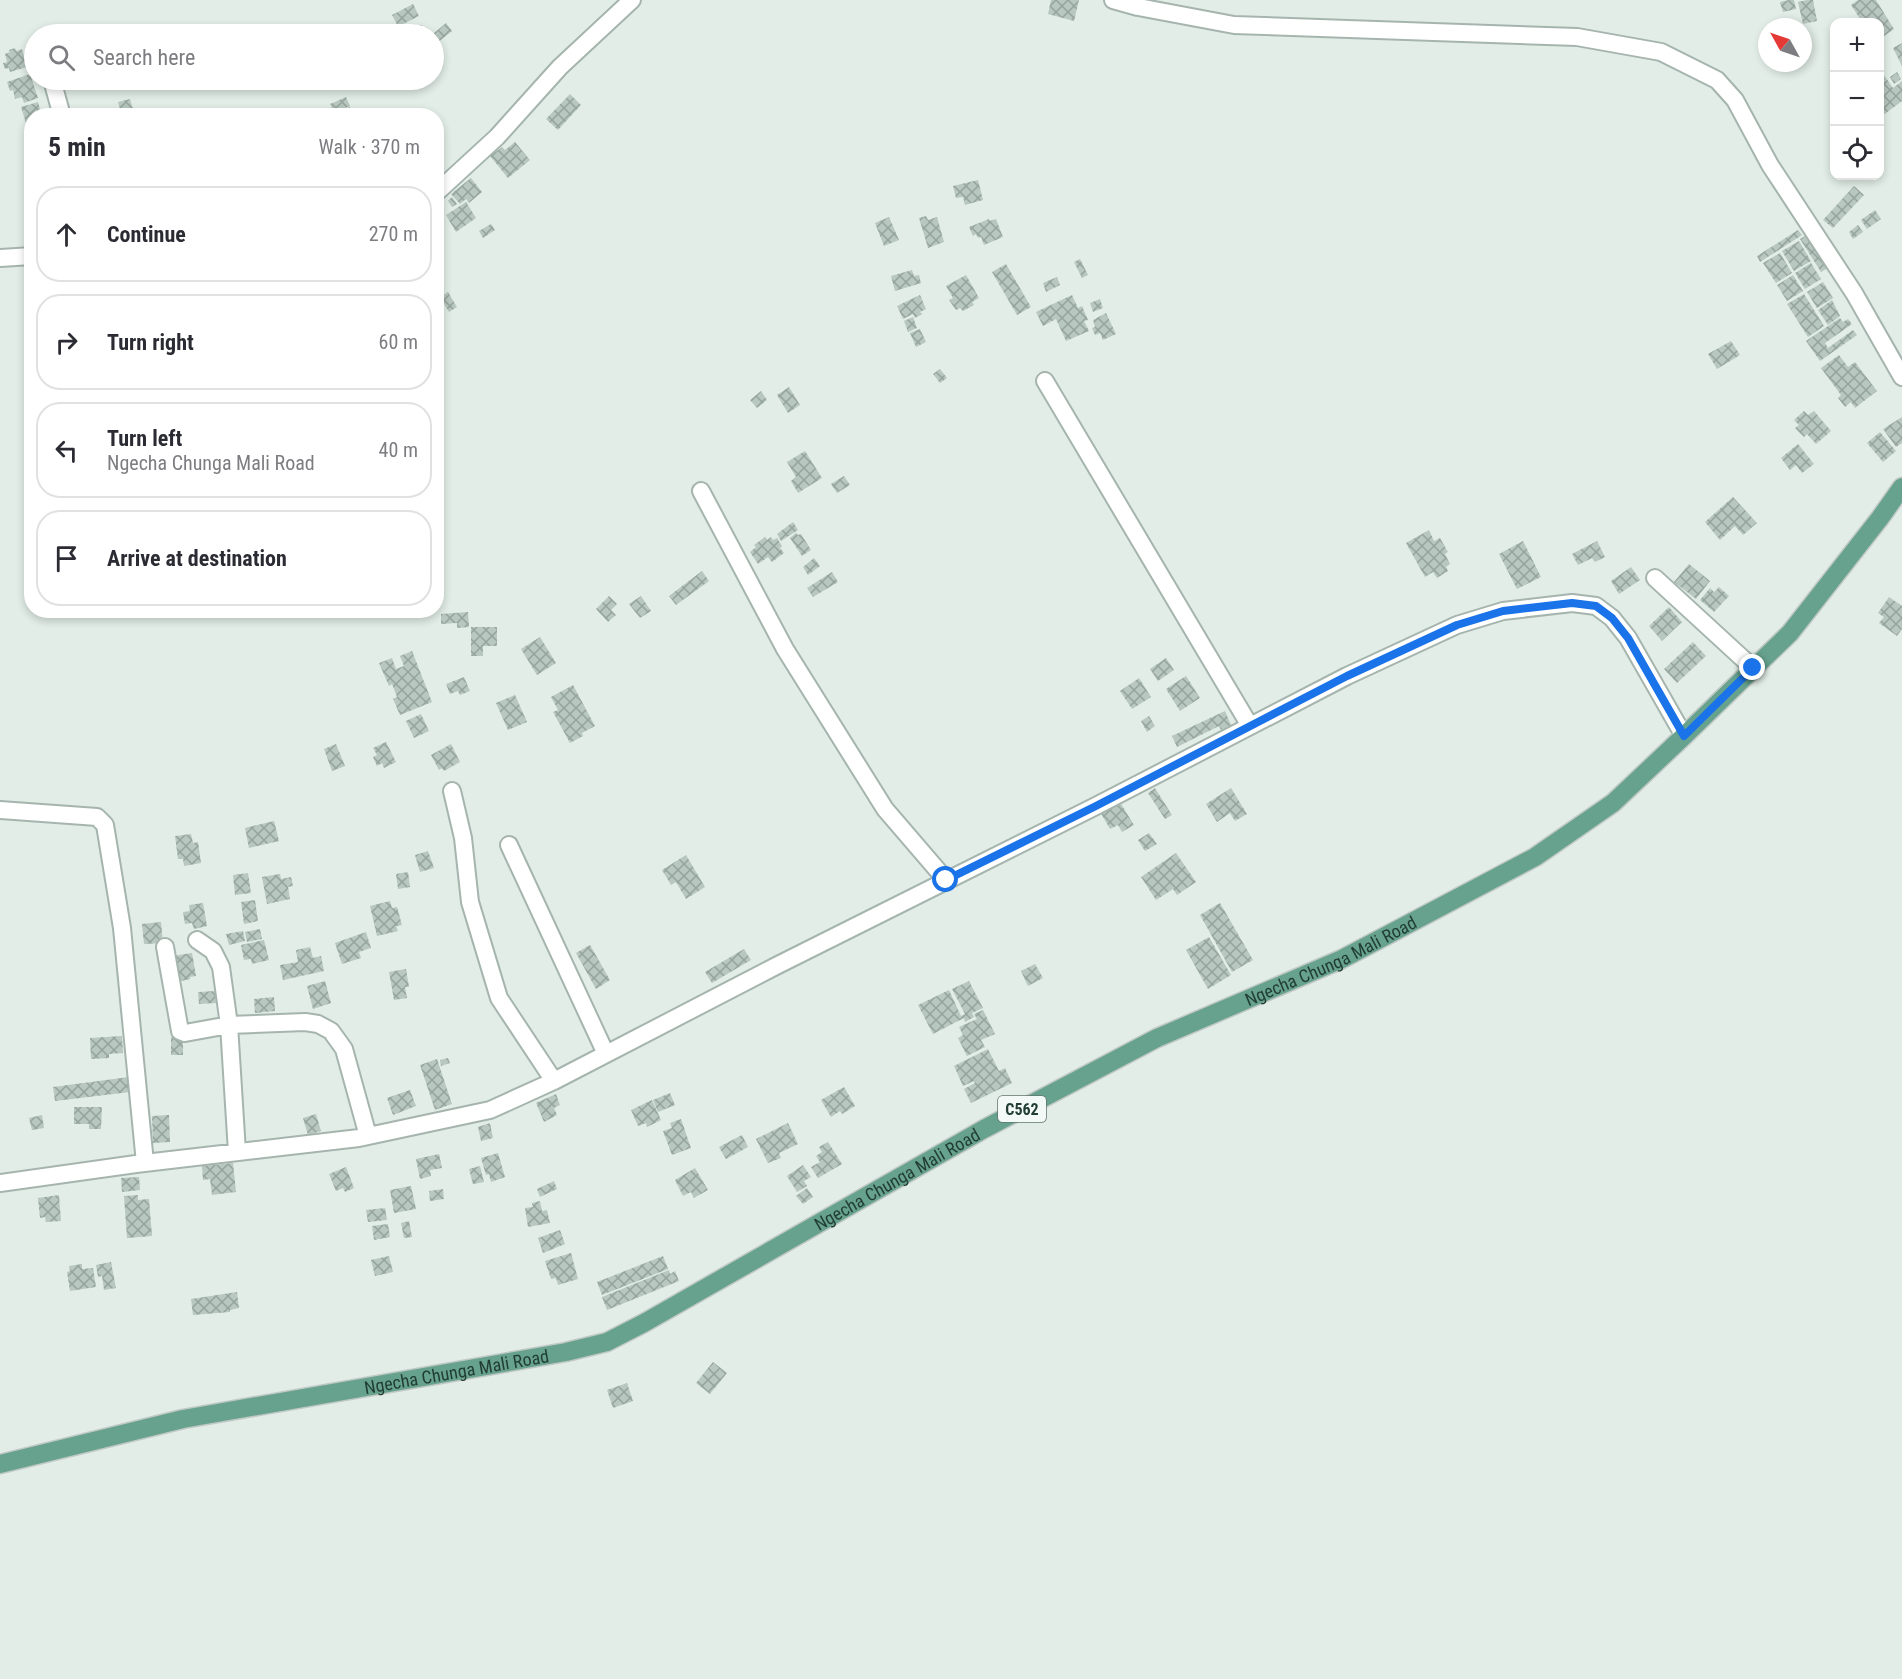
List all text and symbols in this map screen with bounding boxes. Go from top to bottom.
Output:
north arrow [1758,18,1812,72]
map controls [1830,18,1884,180]
button: + [1830,18,1884,72]
search box [24,24,444,90]
icon: search [45,41,78,74]
text: Search here [93,45,195,70]
button: − [1830,72,1884,126]
button: locate [1830,126,1884,180]
text: 5 min [48,132,106,162]
text: Walk · 370 m [319,135,420,159]
icon: ahead [50,218,83,251]
text: Continue [107,222,186,247]
text: 270 m [369,222,418,246]
icon: right [50,326,83,359]
text: Turn right [107,330,194,355]
text: 60 m [379,330,418,354]
text: Turn left [107,426,182,451]
icon: left [50,434,83,467]
text: 40 m [379,438,418,462]
text: Ngecha Chunga Mali Road [107,451,315,475]
icon: arrive [50,542,83,575]
text: Arrive at destination [107,546,287,571]
route end [1739,654,1765,680]
route start [932,866,958,892]
street label: Ngecha Chunga Mali Road [1242,911,1420,1010]
road number: C562 [998,1096,1046,1122]
street label: Ngecha Chunga Mali Road [810,1123,983,1234]
street label: Ngecha Chunga Mali Road [362,1345,550,1398]

